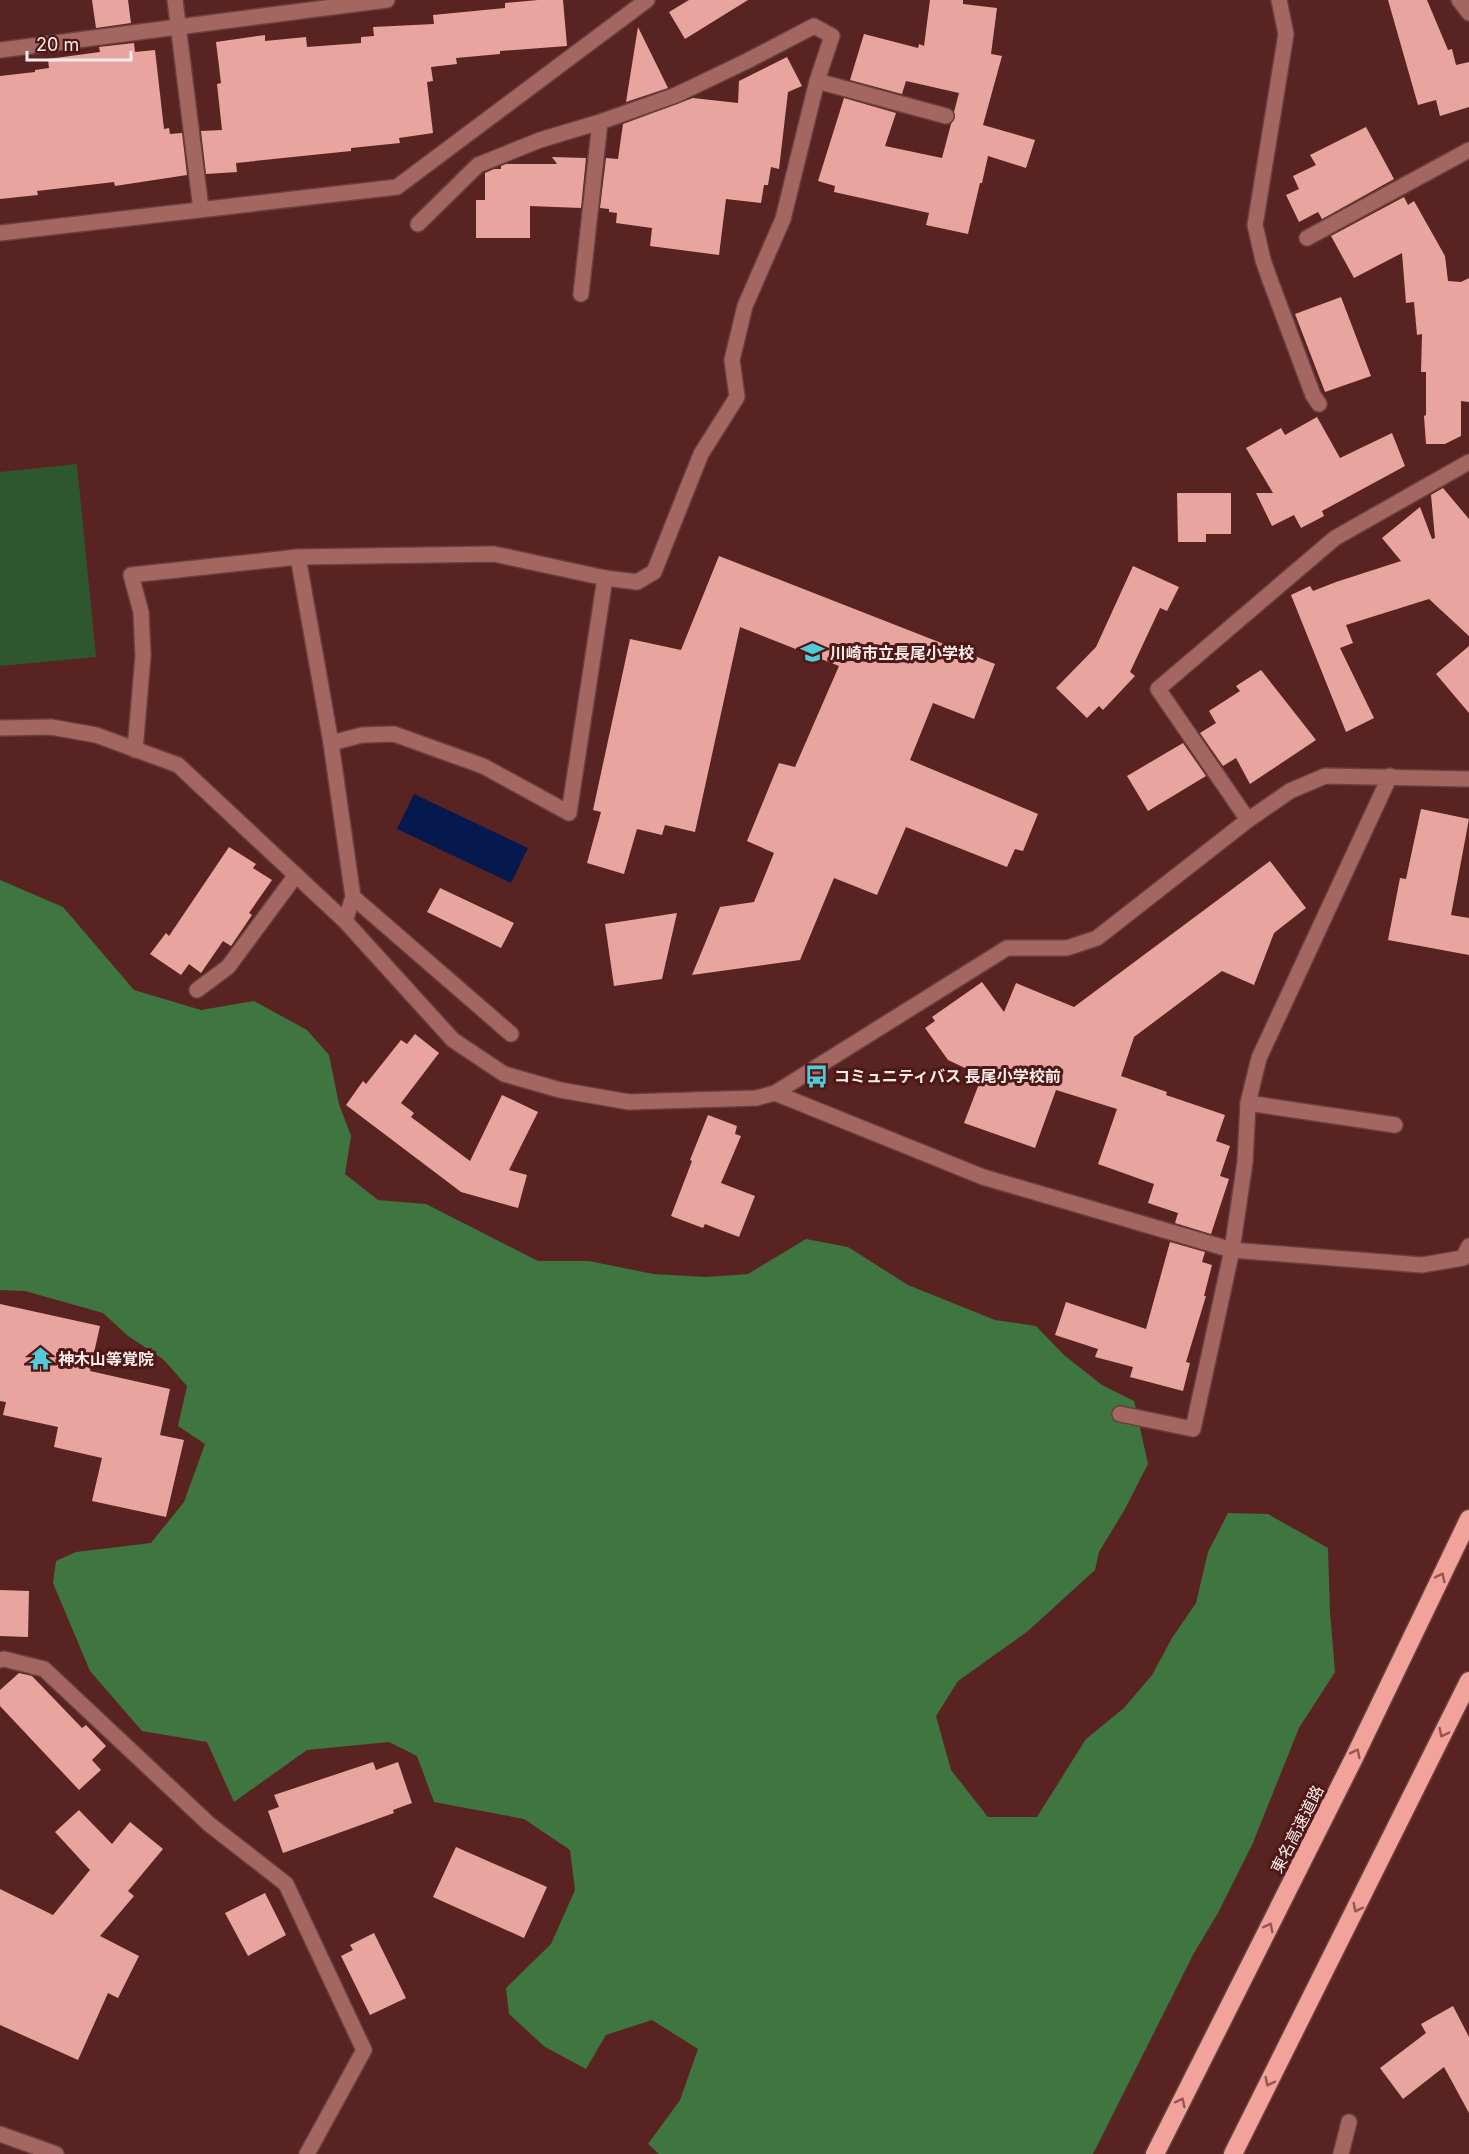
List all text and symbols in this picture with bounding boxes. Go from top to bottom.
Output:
scale bar [27,24,130,62]
text: 20 m [36,34,79,55]
school or university icon: 川崎市立長尾小学校 [799,640,825,666]
place label: 川崎市立長尾小学校 [830,643,974,663]
bus stop icon: コミュニティバス 長尾小学校前 [803,1063,829,1089]
place label: コミュニティバス 長尾小学校前 [834,1066,1061,1086]
temple icon: 神木山等覚院 [27,1346,53,1372]
place label: 神木山等覚院 [58,1349,154,1369]
one-way arrow [1434,1573,1445,1584]
one-way arrow [1439,1727,1451,1738]
one-way arrow [1349,1749,1361,1760]
street label: 東名高速道路 [1266,1782,1328,1876]
one-way arrow [1352,1902,1364,1913]
one-way arrow [1262,1923,1273,1934]
one-way arrow [1265,2076,1276,2087]
one-way arrow [1174,2097,1186,2108]

